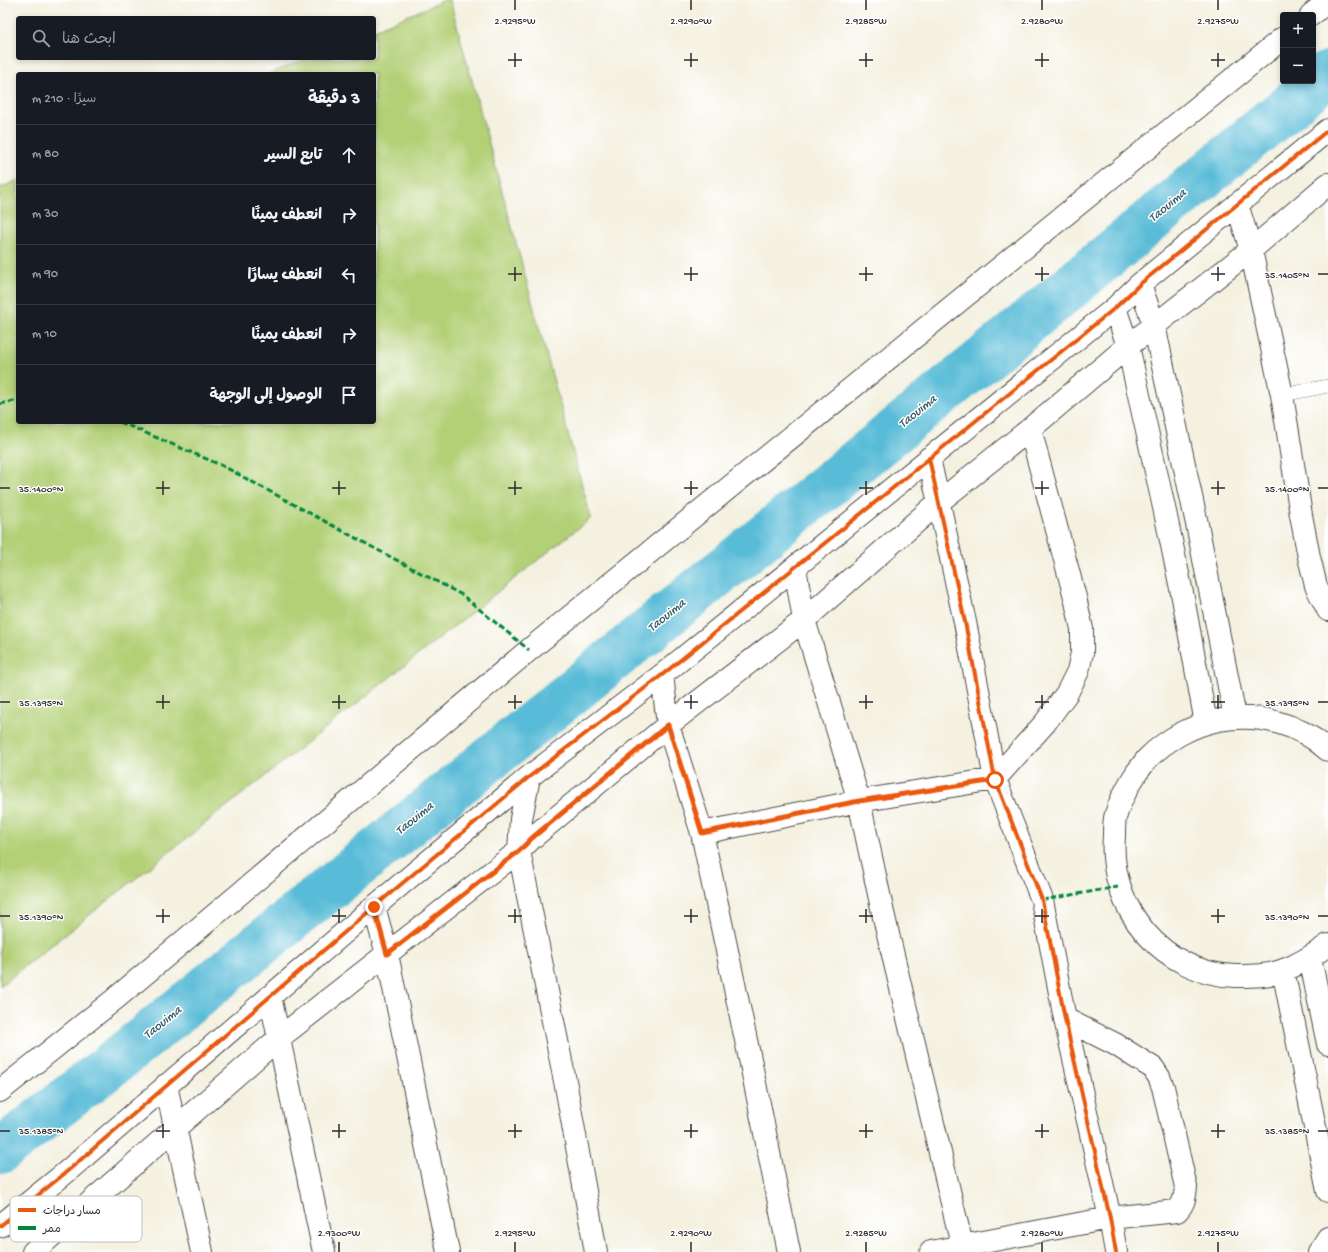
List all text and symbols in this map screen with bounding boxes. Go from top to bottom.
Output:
map controls [1280,12,1316,84]
button: + [1280,12,1316,48]
search box [16,16,376,60]
text: 2.9295°W [494,16,536,28]
text: 2.9290°W [670,16,712,28]
text: 2.9285°W [845,16,887,28]
text: 2.9280°W [1021,16,1064,28]
text: 2.9275°W [1197,16,1239,28]
icon: search [30,27,52,49]
text: ابحث هنا [62,31,116,49]
button: − [1280,48,1316,84]
text: 3 دقيقة [308,90,360,110]
text: سيرًا · 210 m [32,92,96,107]
icon: ahead [338,144,360,166]
text: 80 m [32,147,59,162]
text: تابع السير [265,147,322,165]
water label: Taouima [1146,186,1190,226]
icon: right [338,204,360,226]
text: 30 m [32,207,58,222]
text: انعطف يمينًا [251,207,322,225]
icon: left [338,264,360,286]
text: 90 m [32,267,58,282]
text: انعطف يسارًا [248,267,322,285]
text: 35.1405°N [1264,270,1310,282]
icon: right [338,324,360,346]
text: 10 m [32,327,57,342]
text: انعطف يمينًا [251,327,322,345]
icon: arrive [338,384,360,406]
text: الوصول إلى الوجهة [209,387,322,405]
water label: Taouima [896,392,941,432]
text: 35.1400°N [18,484,64,496]
text: 35.1400°N [1264,484,1310,496]
water label: Taouima [645,596,690,636]
text: 35.1395°N [18,698,64,710]
text: 35.1395°N [1264,698,1310,710]
route start [986,771,1004,789]
water label: Taouima [393,799,438,839]
route end [365,898,383,916]
text: 35.1390°N [18,912,64,924]
text: 35.1390°N [1264,912,1310,924]
water label: Taouima [141,1003,186,1043]
text: 35.1385°N [18,1126,64,1138]
text: 35.1385°N [1264,1126,1310,1138]
legend [10,1196,142,1242]
text: مسار دراجات [43,1205,101,1218]
text: ممر [42,1224,61,1236]
text: 2.9300°W [318,1228,361,1240]
text: 2.9295°W [494,1228,536,1240]
text: 2.9290°W [670,1228,712,1240]
text: 2.9285°W [845,1228,887,1240]
text: 2.9280°W [1021,1228,1064,1240]
text: 2.9275°W [1197,1228,1239,1240]

